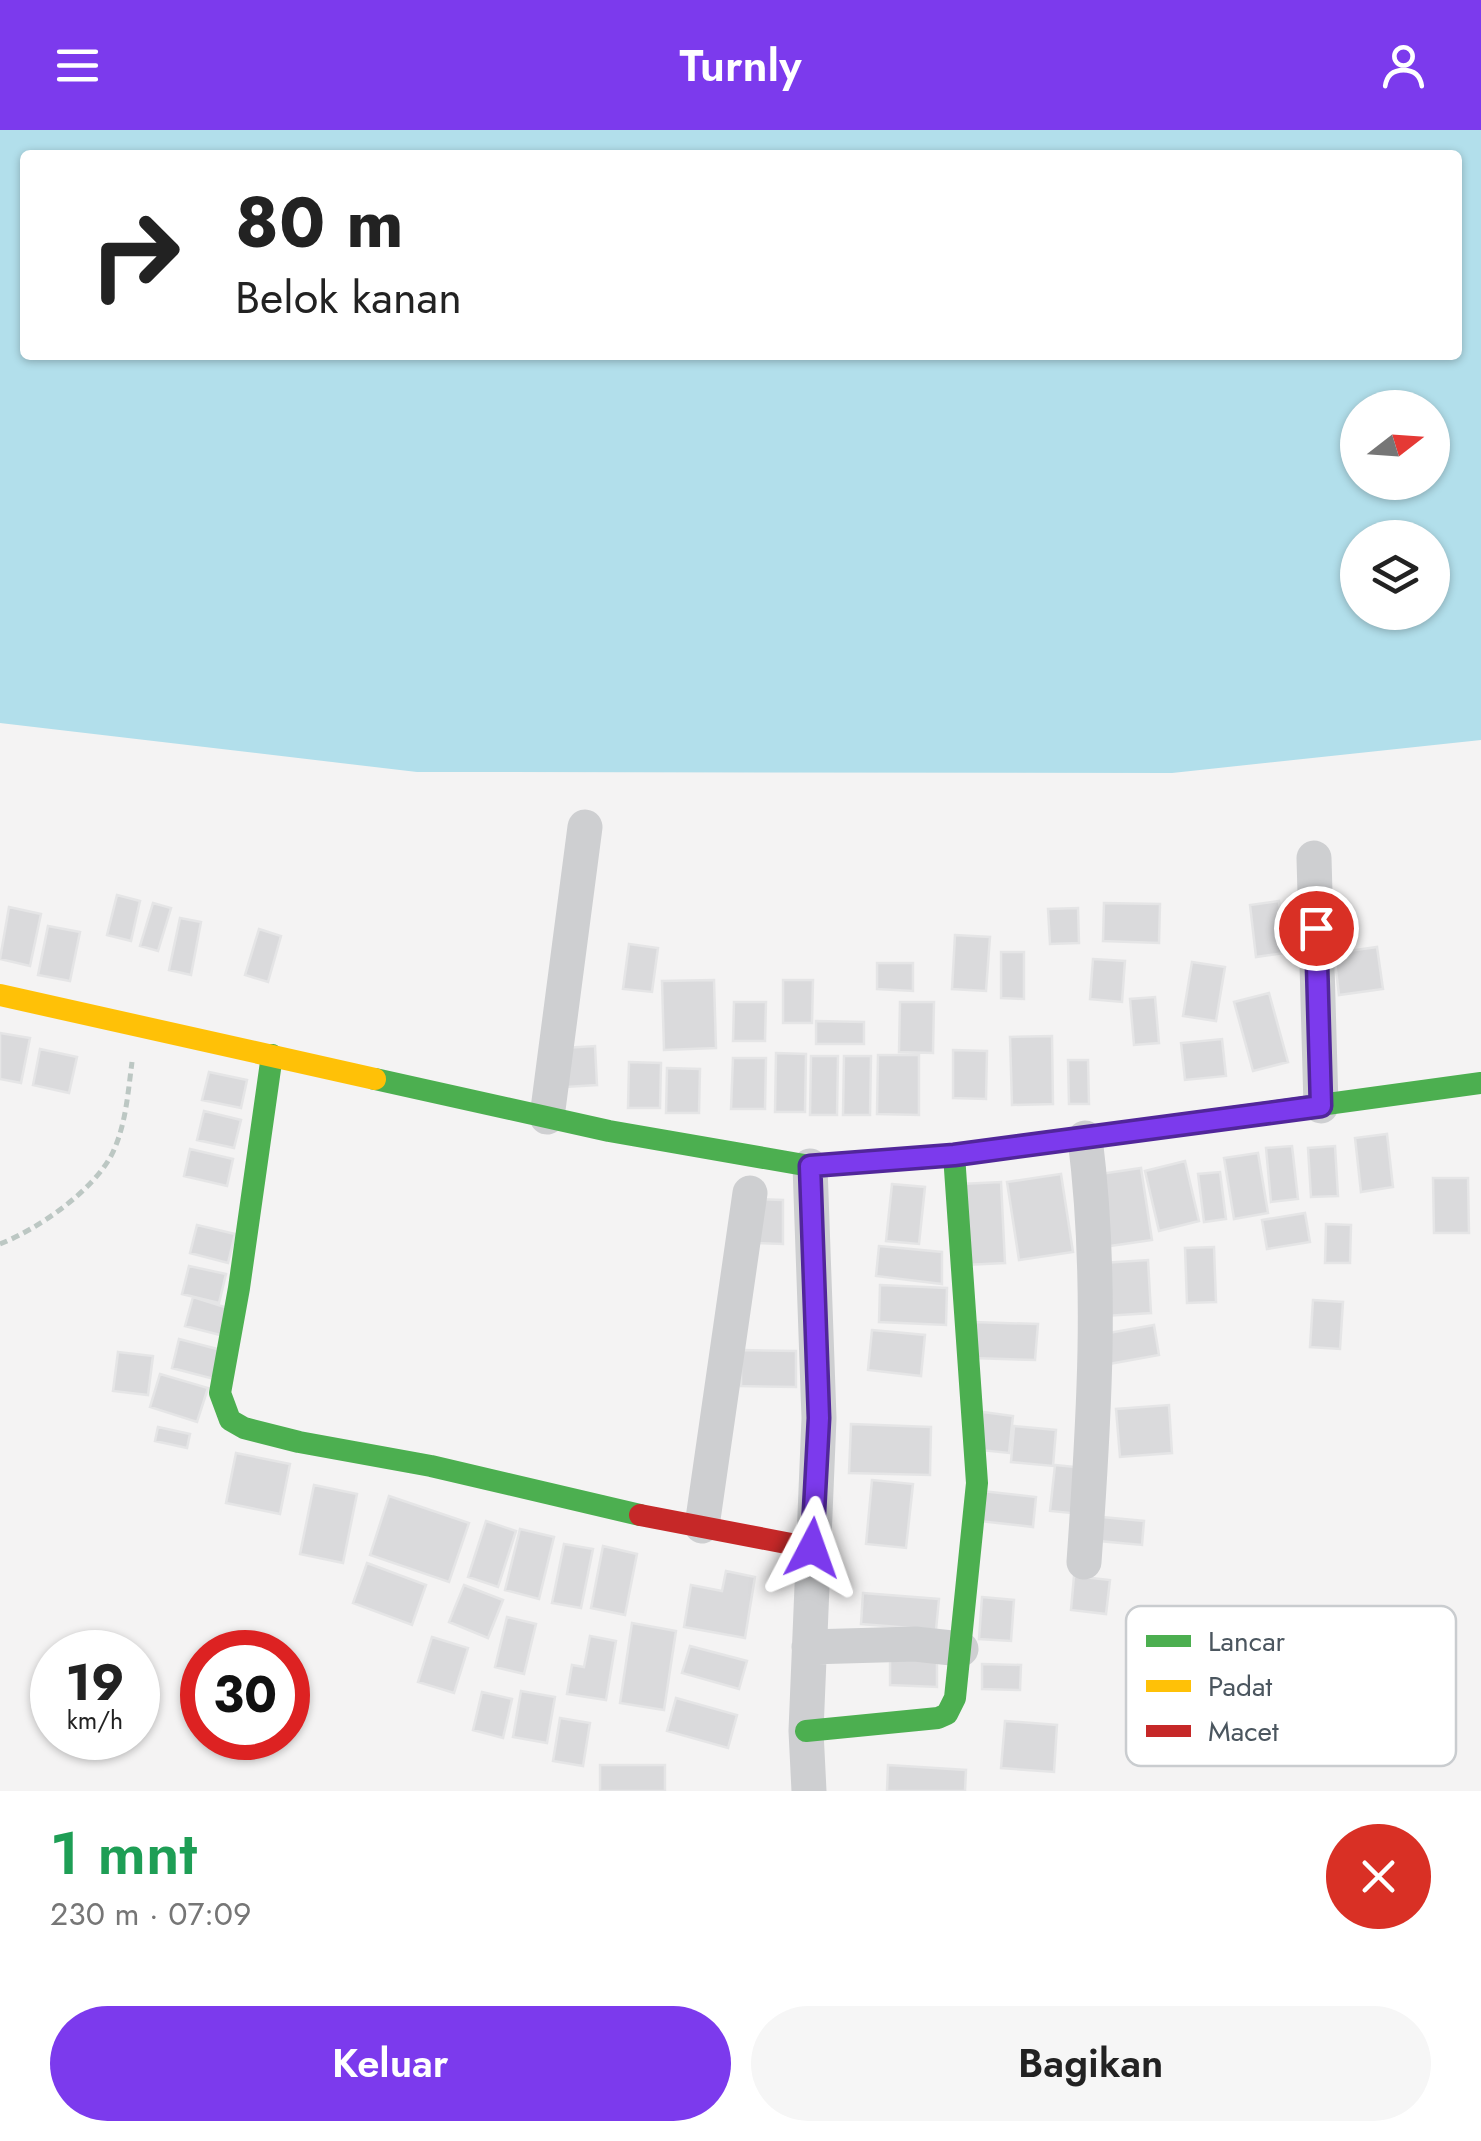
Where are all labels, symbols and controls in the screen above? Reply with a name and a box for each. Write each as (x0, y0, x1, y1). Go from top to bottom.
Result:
text: Turnly (679, 33, 802, 98)
icon: menu (50, 38, 105, 93)
icon: person (1376, 38, 1431, 93)
text: 80 m (235, 172, 404, 273)
icon: right (70, 190, 200, 320)
text: Belok kanan (235, 265, 462, 330)
north arrow (1340, 390, 1450, 500)
map controls (1340, 390, 1450, 630)
button: layers (1340, 520, 1450, 630)
pin (1274, 886, 1359, 971)
icon: arrive (1289, 901, 1344, 956)
position arrow (760, 1496, 864, 1600)
legend (1126, 1606, 1456, 1766)
text: Lancar (1208, 1621, 1286, 1662)
speed limit sign: 30 (180, 1630, 310, 1760)
text: 19 (66, 1646, 124, 1719)
text: Padat (1208, 1666, 1272, 1707)
text: km/h (67, 1702, 123, 1738)
text: Macet (1208, 1711, 1279, 1752)
text: 1 mnt (50, 1810, 197, 1897)
button: close (1326, 1824, 1431, 1929)
text: 230 m · 07:09 (50, 1891, 251, 1937)
button: Keluar (50, 2006, 731, 2121)
button: Bagikan (751, 2006, 1431, 2121)

